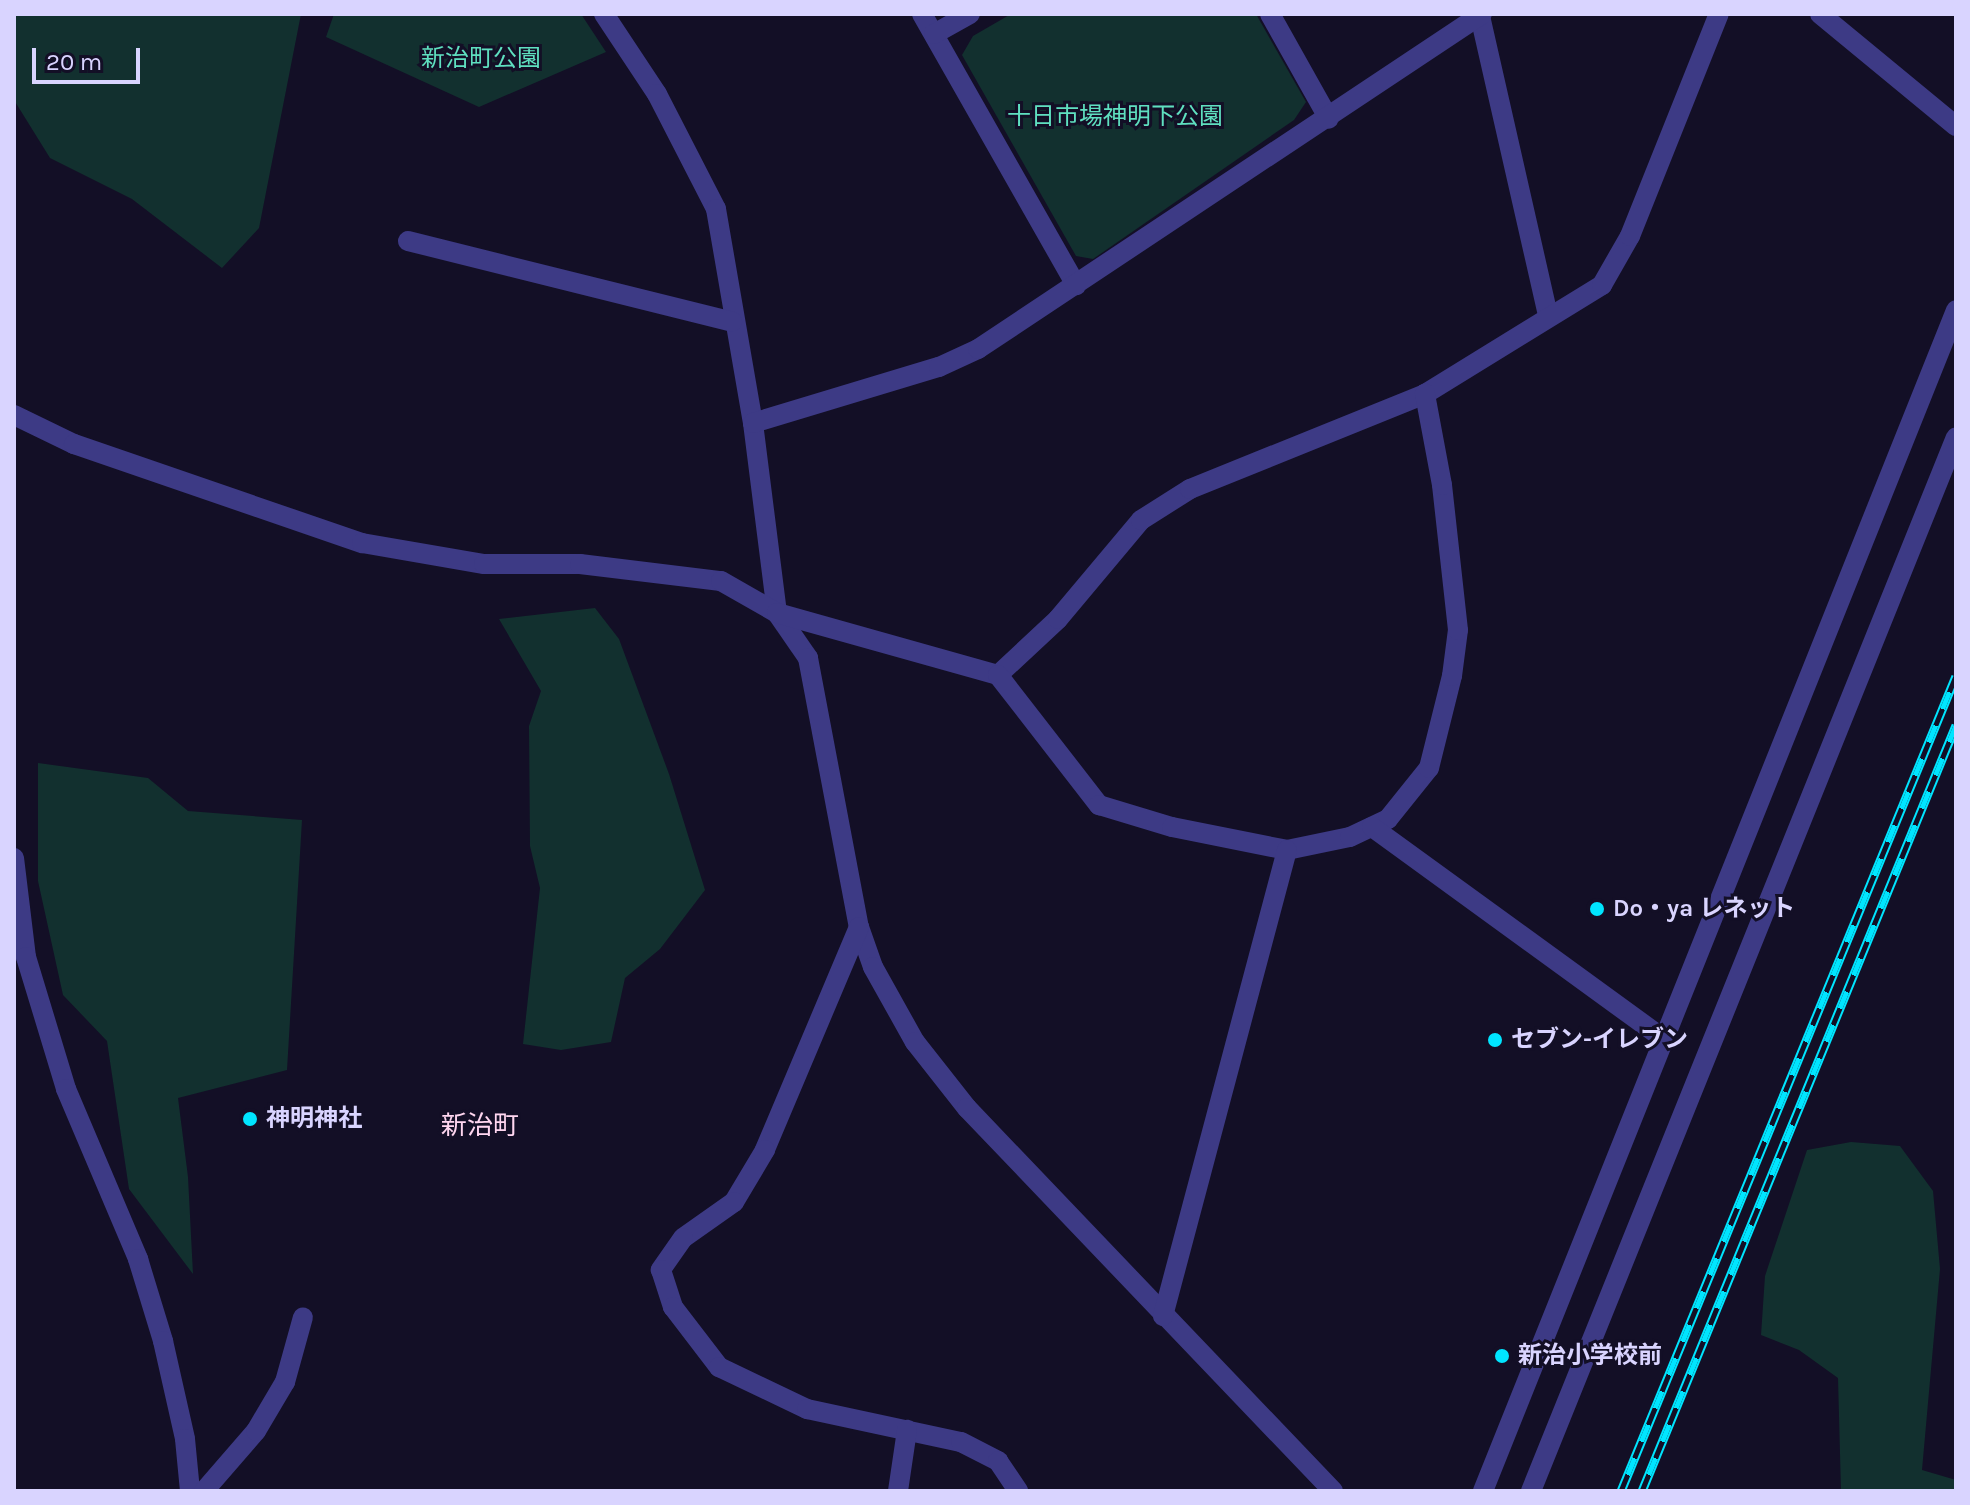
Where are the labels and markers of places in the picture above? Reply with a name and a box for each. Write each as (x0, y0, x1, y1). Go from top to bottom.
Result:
place label: Do・ya レネット (1613, 895, 1795, 923)
marker: Do・ya レネット (1588, 900, 1606, 918)
place label: セブン-イレブン (1511, 1026, 1688, 1054)
marker: セブン-イレブン (1486, 1031, 1504, 1049)
place label: 神明神社 (266, 1105, 362, 1133)
marker: 神明神社 (241, 1110, 259, 1128)
place label: 新治小学校前 (1518, 1342, 1662, 1370)
marker: 新治小学校前 (1493, 1347, 1511, 1365)

